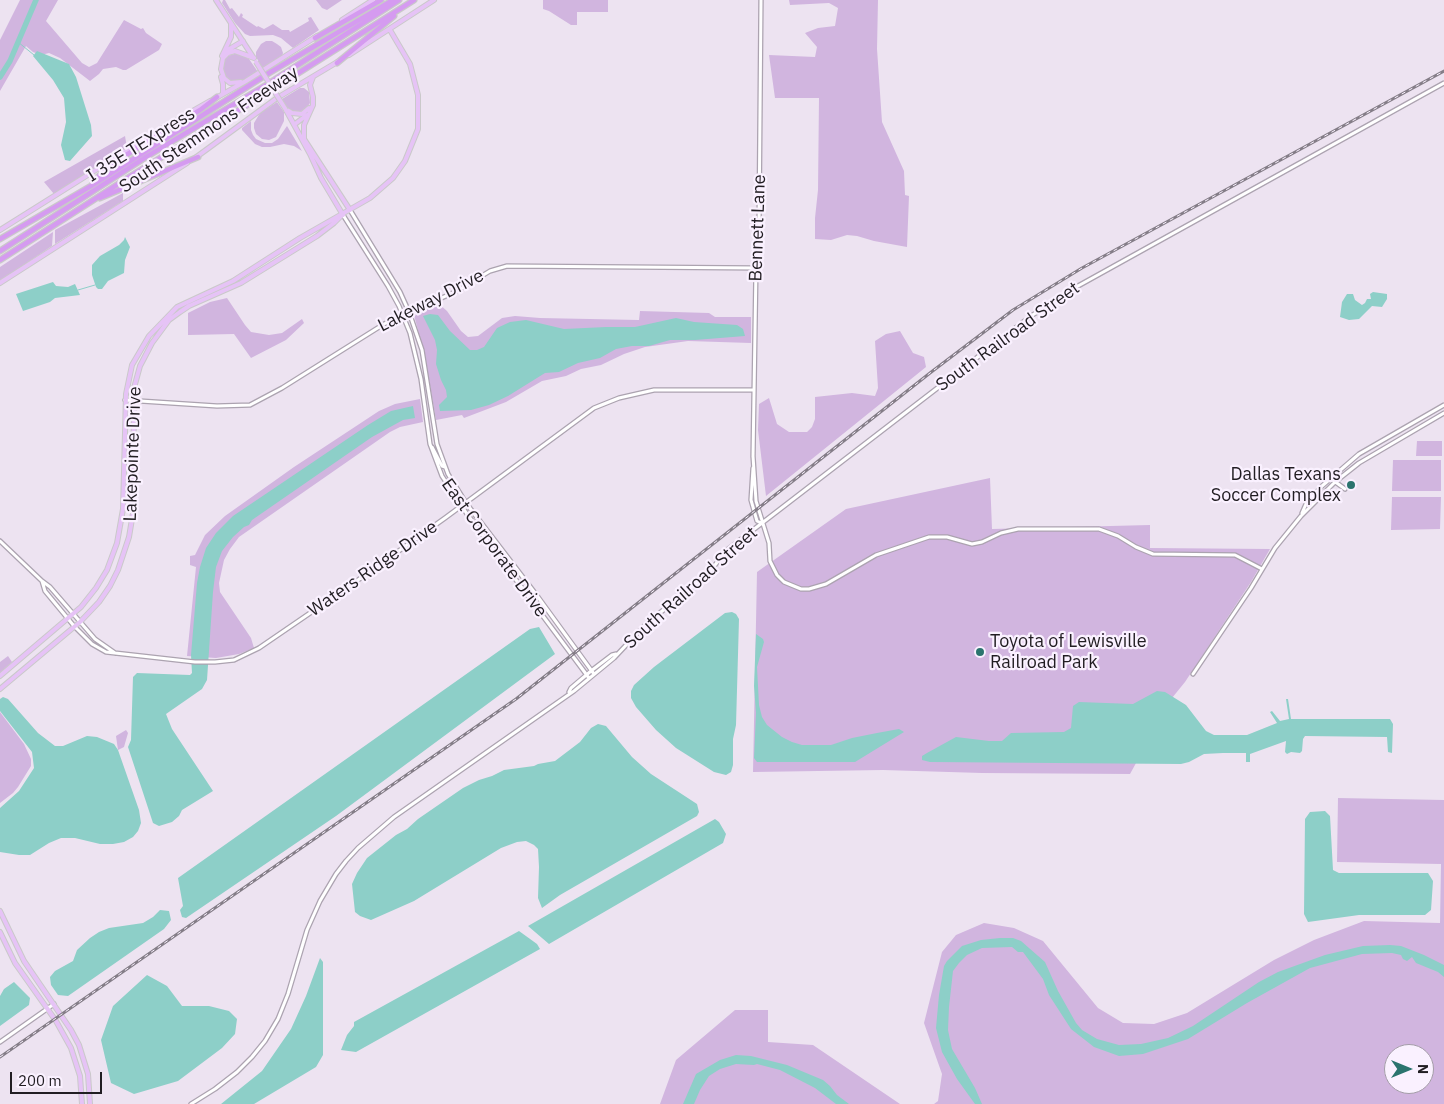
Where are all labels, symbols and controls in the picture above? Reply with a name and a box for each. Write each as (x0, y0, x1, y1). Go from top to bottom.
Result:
street label: South Stemmons Freeway (116, 62, 302, 198)
street label: I 35E TEXpress (83, 103, 199, 187)
street label: Bennett Lane (745, 174, 771, 282)
street label: Lakeway Drive (375, 265, 487, 337)
street label: South Railroad Street (932, 278, 1084, 396)
street label: Lakepointe Drive (120, 386, 146, 522)
place label: Dallas Texans Soccer Complex (1211, 464, 1341, 506)
street label: East Corporate Drive (436, 475, 552, 621)
marker: Dallas Texans Soccer Complex (1345, 479, 1357, 491)
street label: Waters Ridge Drive (304, 516, 442, 622)
street label: South Railroad Street (620, 522, 762, 654)
place label: Toyota of Lewisville Railroad Park (990, 631, 1147, 674)
marker: Toyota of Lewisville Railroad Park (974, 646, 986, 658)
north arrow (1384, 1044, 1434, 1094)
scale bar (12, 1062, 105, 1094)
text: N (1414, 1064, 1432, 1074)
text: 200 m (18, 1071, 62, 1090)

